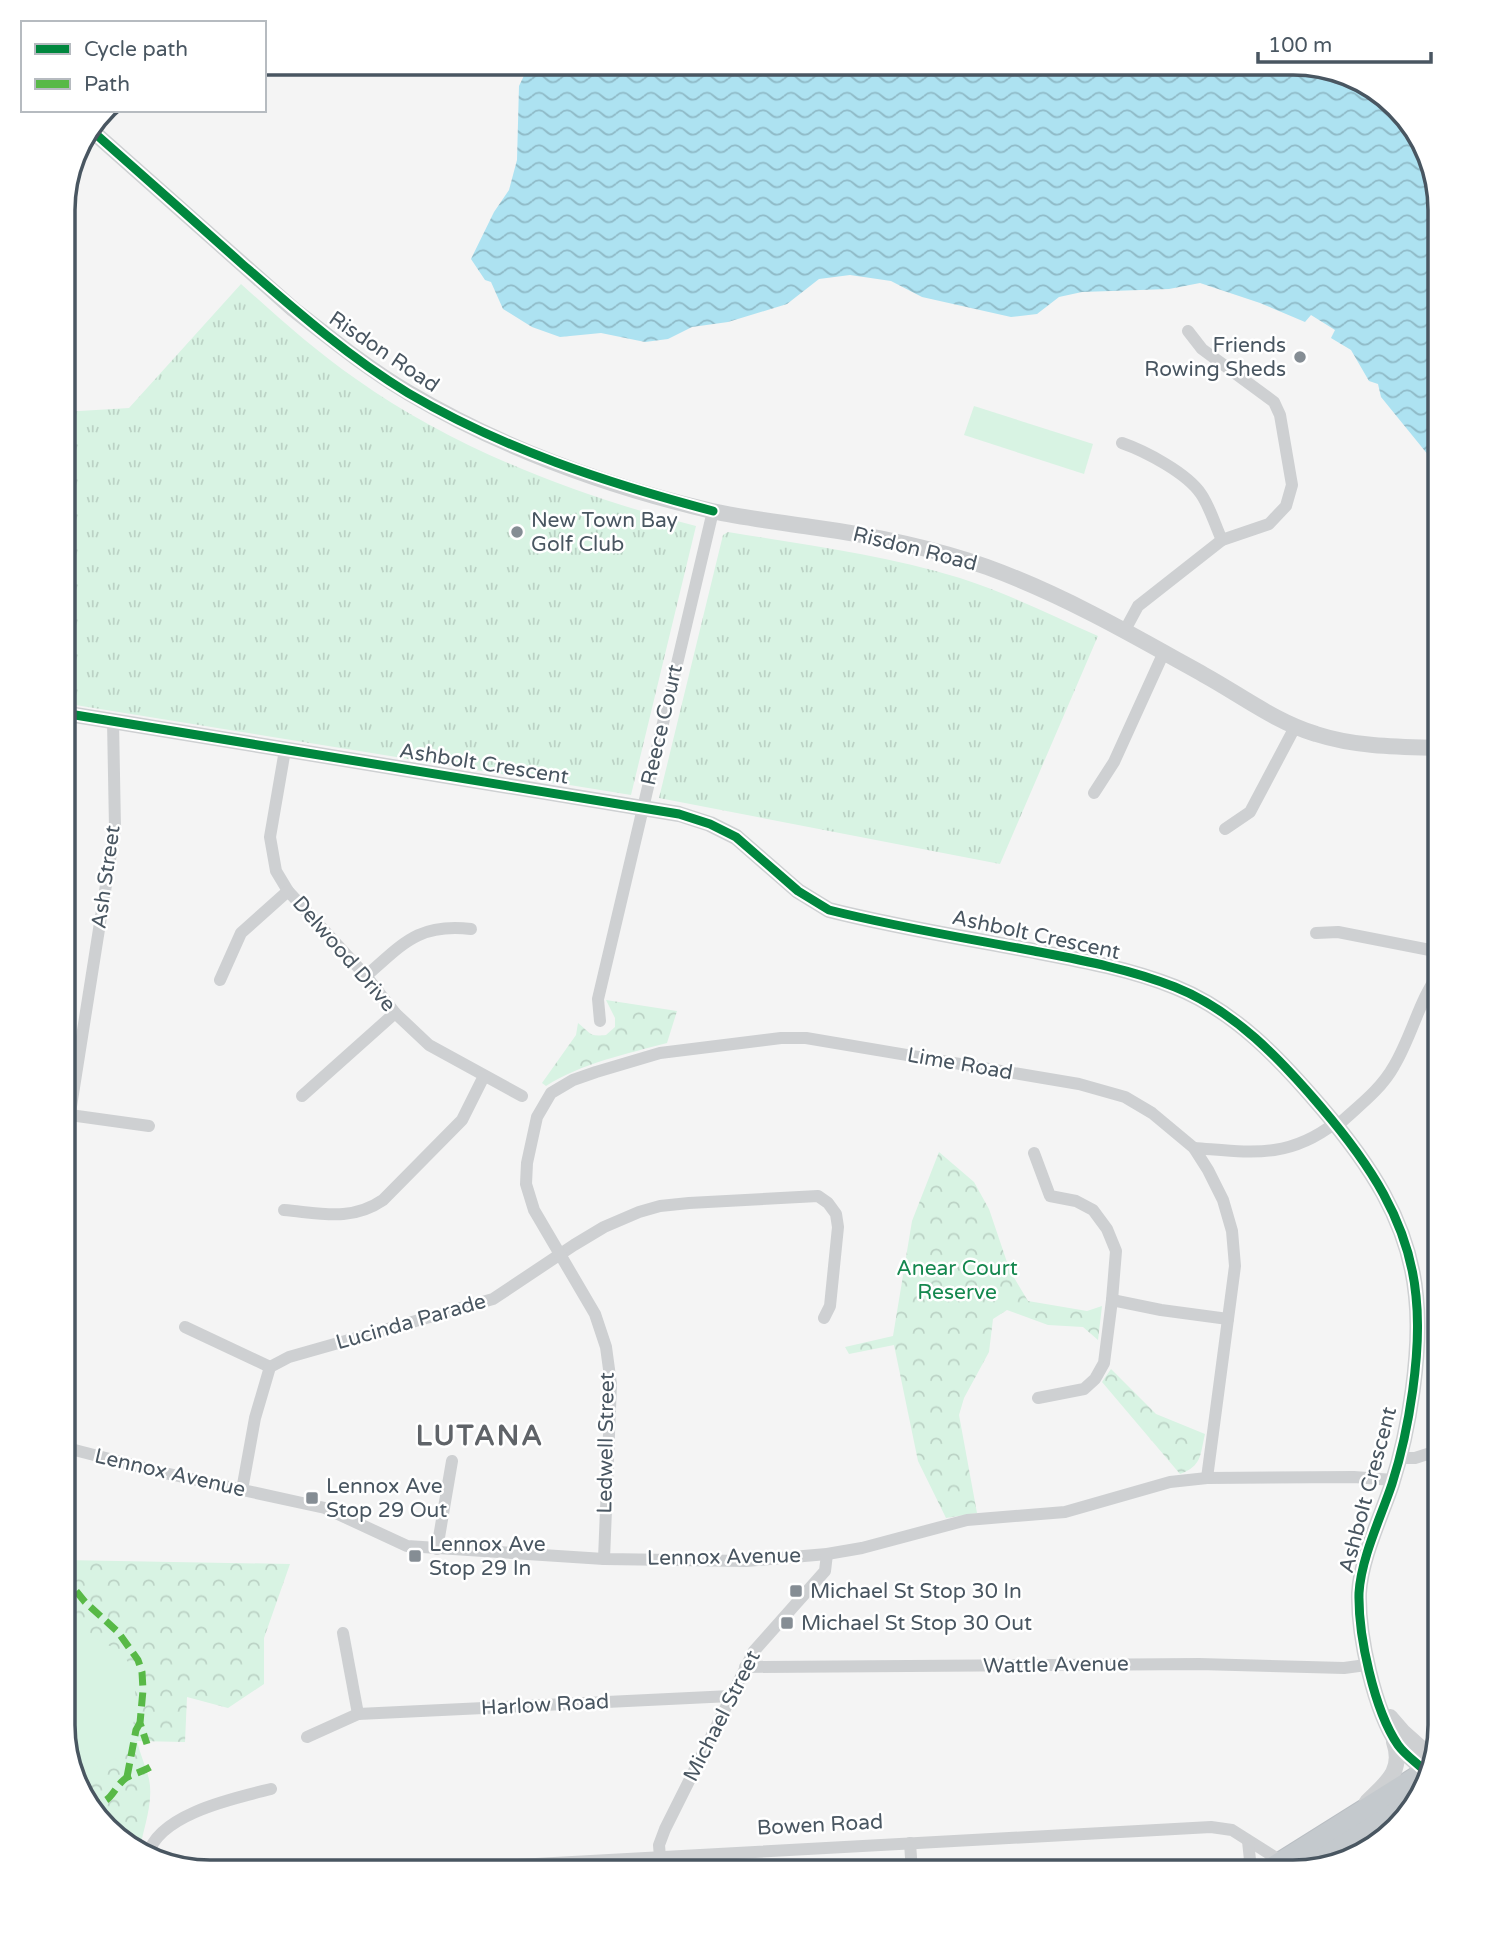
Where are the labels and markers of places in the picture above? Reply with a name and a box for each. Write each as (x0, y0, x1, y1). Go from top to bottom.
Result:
place label: Friends Rowing Sheds (1144, 333, 1286, 382)
marker: Friends Rowing Sheds (1292, 349, 1308, 365)
place label: New Town Bay Golf Club (531, 508, 678, 557)
marker: New Town Bay Golf Club (509, 524, 525, 540)
place label: Lennox Ave Stop 29 Out (326, 1474, 447, 1523)
marker: Lennox Ave Stop 29 Out (304, 1490, 320, 1506)
place label: Lennox Ave Stop 29 In (429, 1532, 546, 1581)
marker: Lennox Ave Stop 29 In (407, 1548, 423, 1564)
place label: Michael St Stop 30 In (810, 1579, 1022, 1604)
marker: Michael St Stop 30 In (788, 1583, 804, 1599)
place label: Michael St Stop 30 Out (801, 1611, 1032, 1636)
marker: Michael St Stop 30 Out (779, 1615, 795, 1631)

